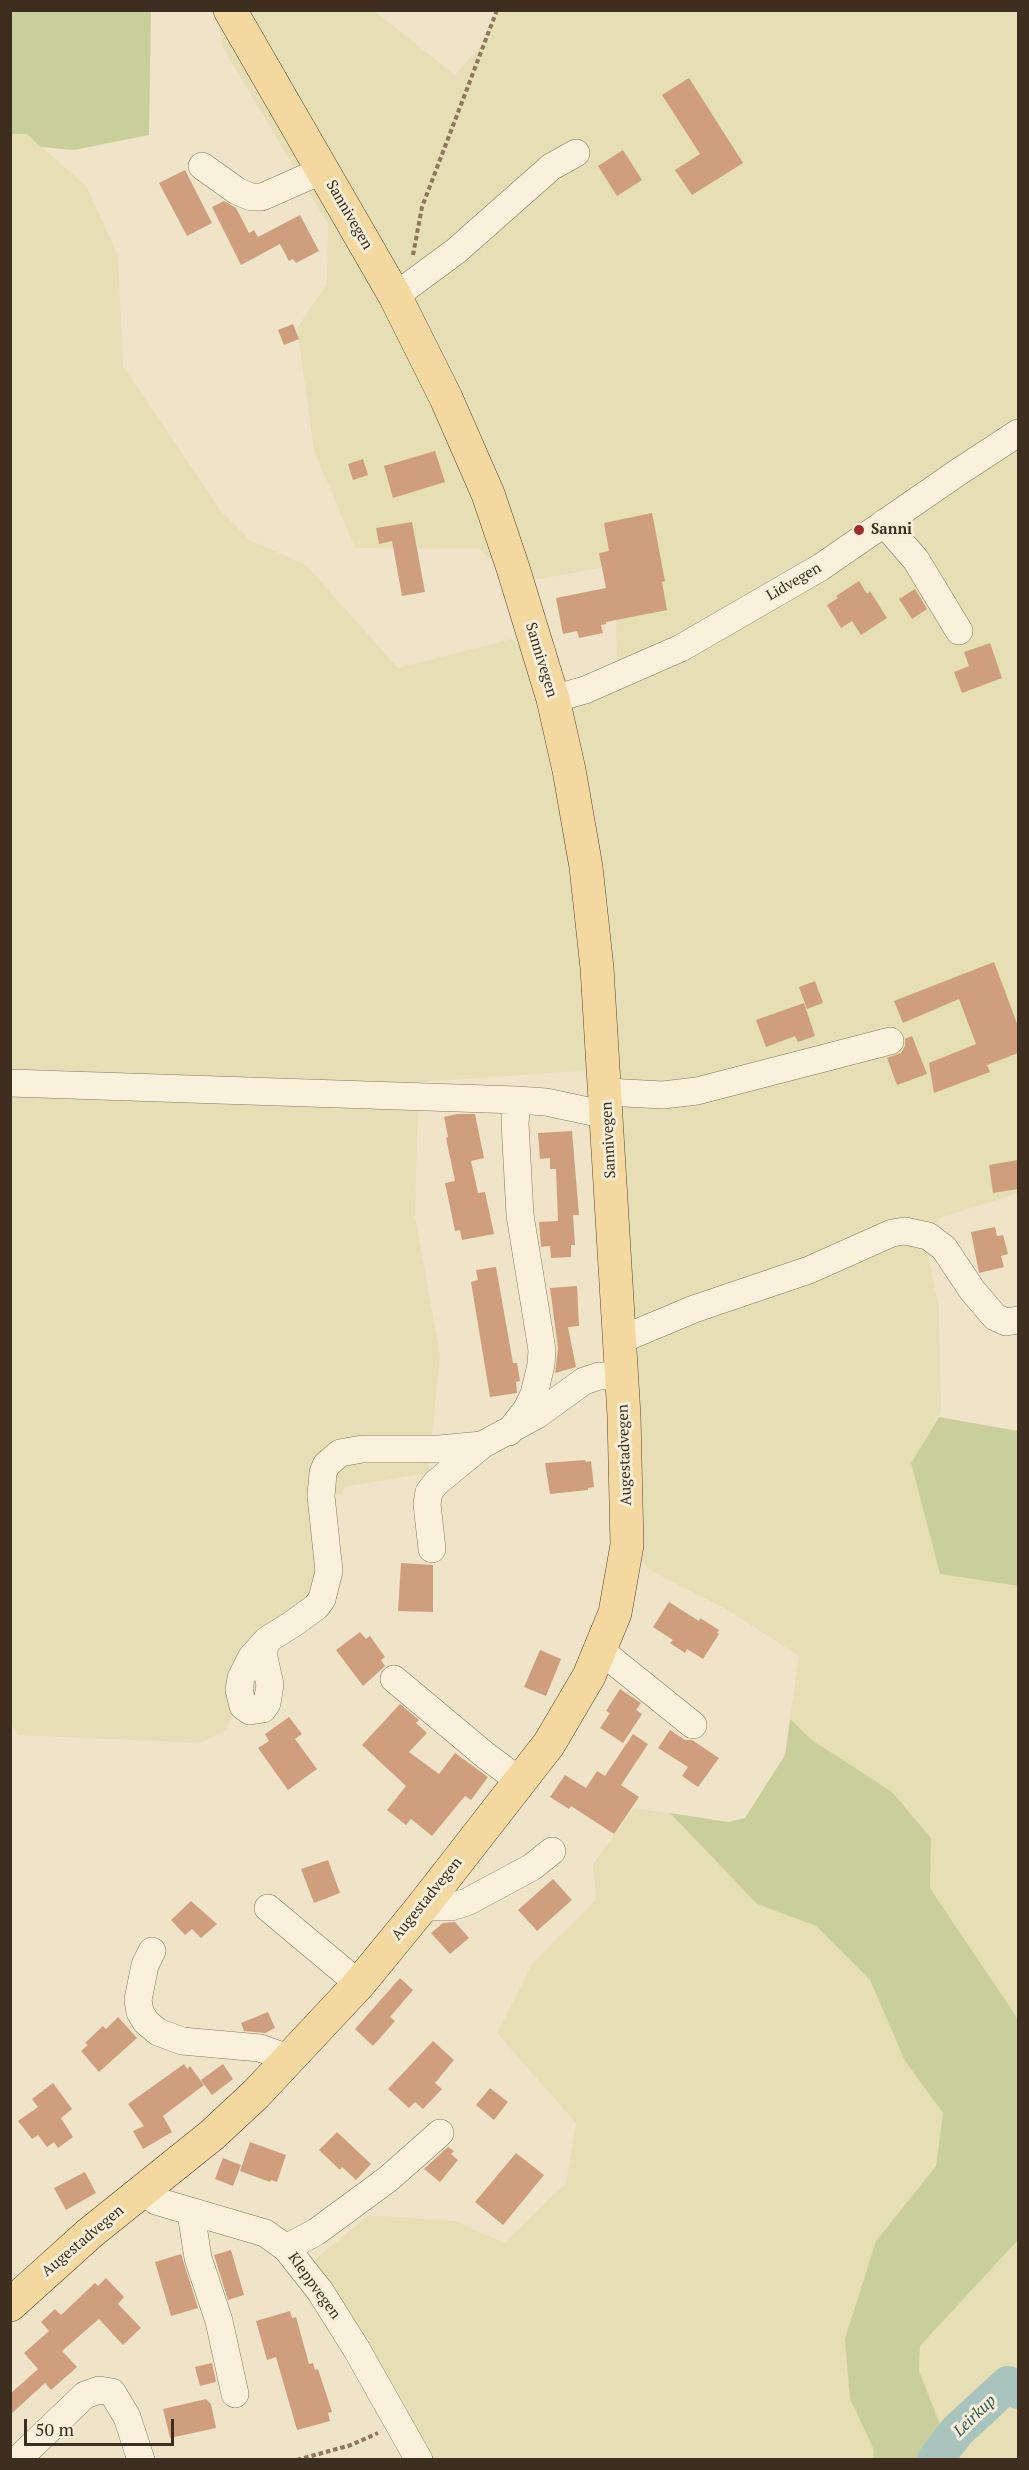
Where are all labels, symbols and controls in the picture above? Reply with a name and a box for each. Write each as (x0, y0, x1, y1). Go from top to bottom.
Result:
street label: Sannivegen (322, 177, 376, 253)
place label: Sanni (871, 521, 912, 539)
marker: Sanni (852, 523, 866, 537)
street label: Lidvegen (763, 559, 825, 605)
street label: Sannivegen (521, 620, 561, 700)
street label: Sannivegen (598, 1101, 620, 1179)
street label: Augestadvegen (614, 1404, 636, 1506)
street label: Augestadvegen (388, 1854, 466, 1944)
street label: Augestadvegen (38, 2201, 128, 2281)
street label: Kleppvegen (284, 2249, 344, 2323)
water label: Leirkup (950, 2391, 1000, 2441)
scale bar (27, 2407, 177, 2445)
text: 50 m (35, 2417, 74, 2441)

